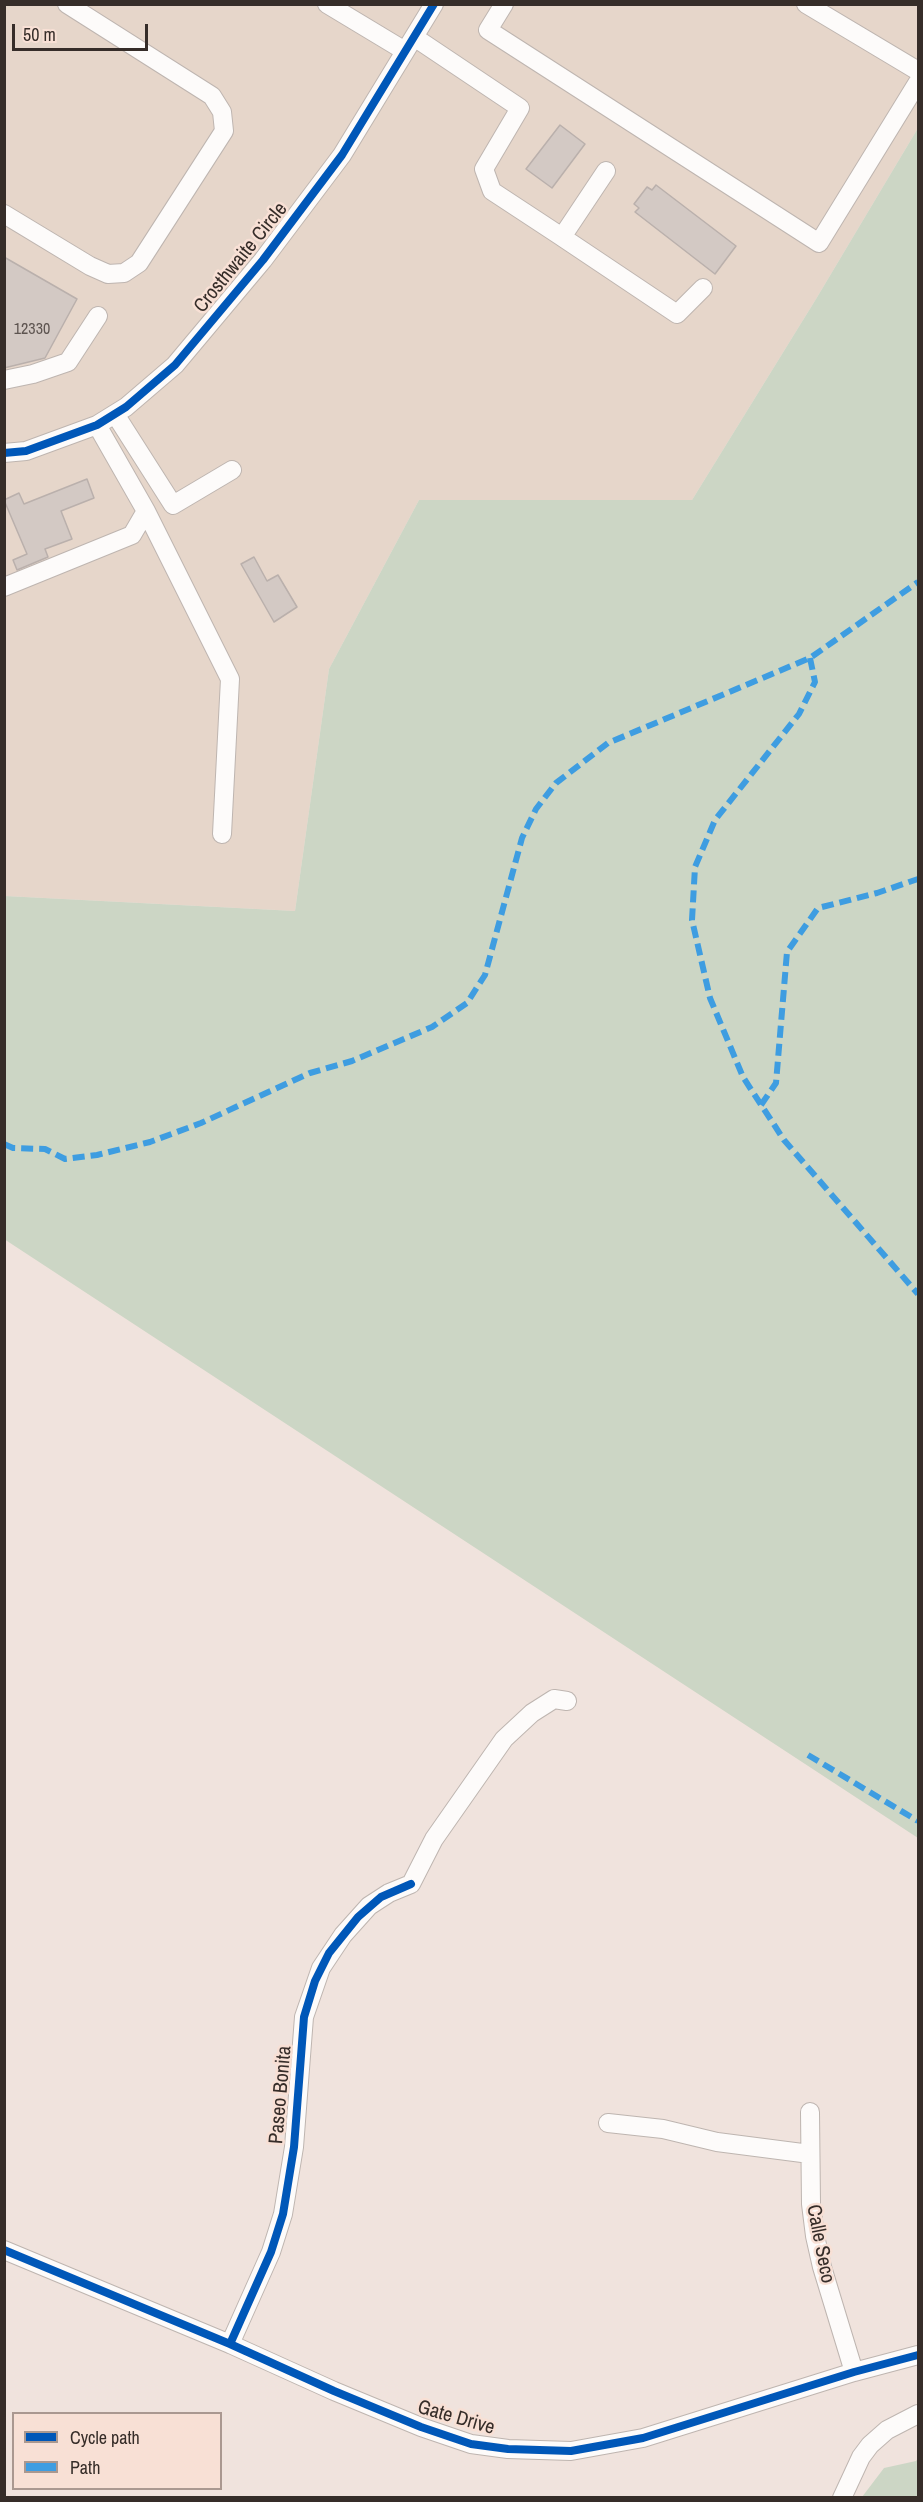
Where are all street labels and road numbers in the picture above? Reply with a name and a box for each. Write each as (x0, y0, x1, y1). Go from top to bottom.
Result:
street label: Crosthwaite Circle (189, 198, 293, 318)
street label: Paseo Bonita (265, 2045, 297, 2145)
street label: Calle Seco (801, 2203, 839, 2285)
street label: Gate Drive (415, 2396, 497, 2440)

